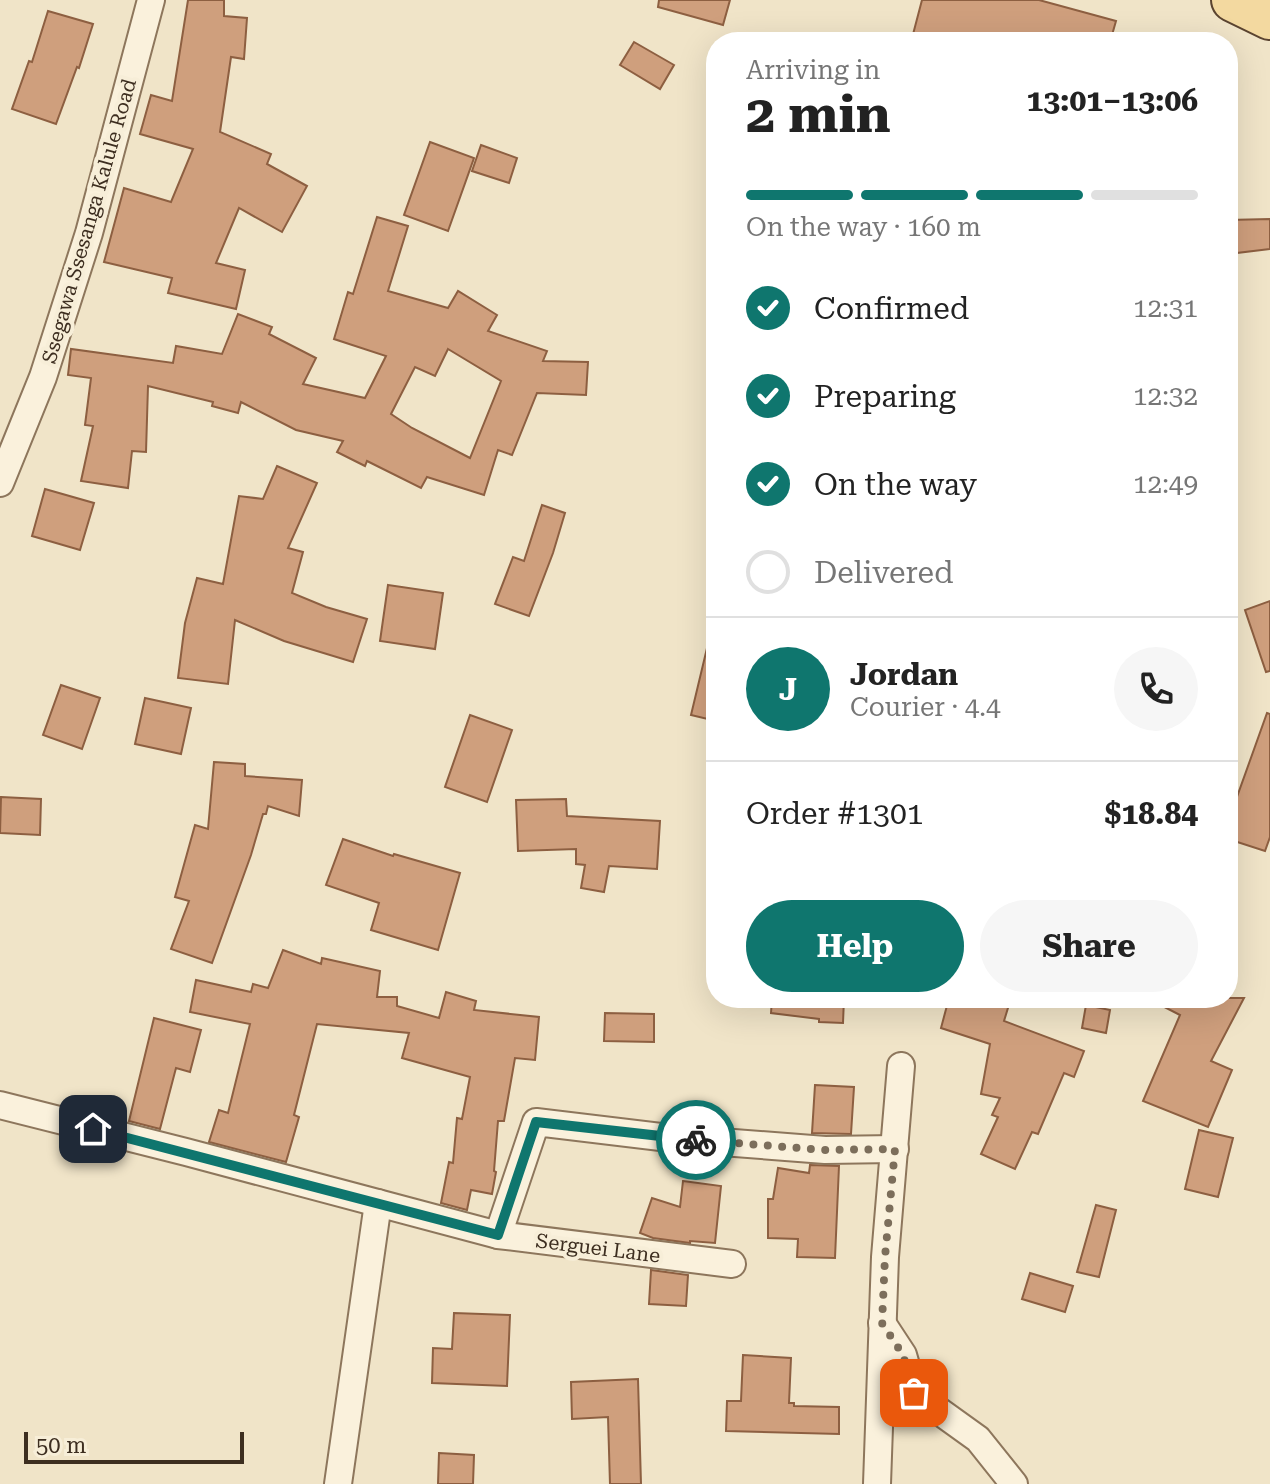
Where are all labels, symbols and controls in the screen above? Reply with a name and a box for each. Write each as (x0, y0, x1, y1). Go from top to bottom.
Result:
text: Arriving in (746, 55, 880, 85)
street label: Ssegawa Ssesanga Kalule Road (37, 76, 141, 366)
text: 13:01–13:06 (1026, 83, 1198, 118)
text: 2 min (746, 84, 891, 145)
text: On the way · 160 m (746, 212, 981, 242)
icon: check (746, 286, 790, 330)
text: Confirmed (814, 291, 969, 326)
text: 12:31 (1133, 293, 1198, 323)
icon: check (746, 374, 790, 418)
text: Preparing (814, 379, 956, 414)
text: 12:32 (1133, 381, 1198, 411)
icon: check (746, 462, 790, 506)
text: On the way (814, 467, 977, 502)
text: 12:49 (1133, 469, 1198, 499)
text: Delivered (814, 555, 953, 590)
button: phone (1114, 647, 1198, 731)
text: Jordan (850, 657, 958, 692)
text: J (779, 672, 797, 707)
text: Courier · 4.4 (850, 692, 1000, 722)
text: Order #1301 (746, 796, 924, 831)
text: $18.84 (1105, 796, 1198, 831)
button: Help (746, 900, 964, 992)
button: Share (980, 900, 1198, 992)
pin (59, 1095, 127, 1163)
courier (656, 1100, 736, 1180)
icon: home (71, 1107, 115, 1151)
icon: bike (674, 1118, 718, 1162)
street label: Serguei Lane (534, 1228, 662, 1268)
pin (880, 1359, 948, 1427)
icon: bag (892, 1371, 936, 1415)
scale bar (24, 1428, 244, 1464)
text: 50 m (36, 1433, 86, 1458)

